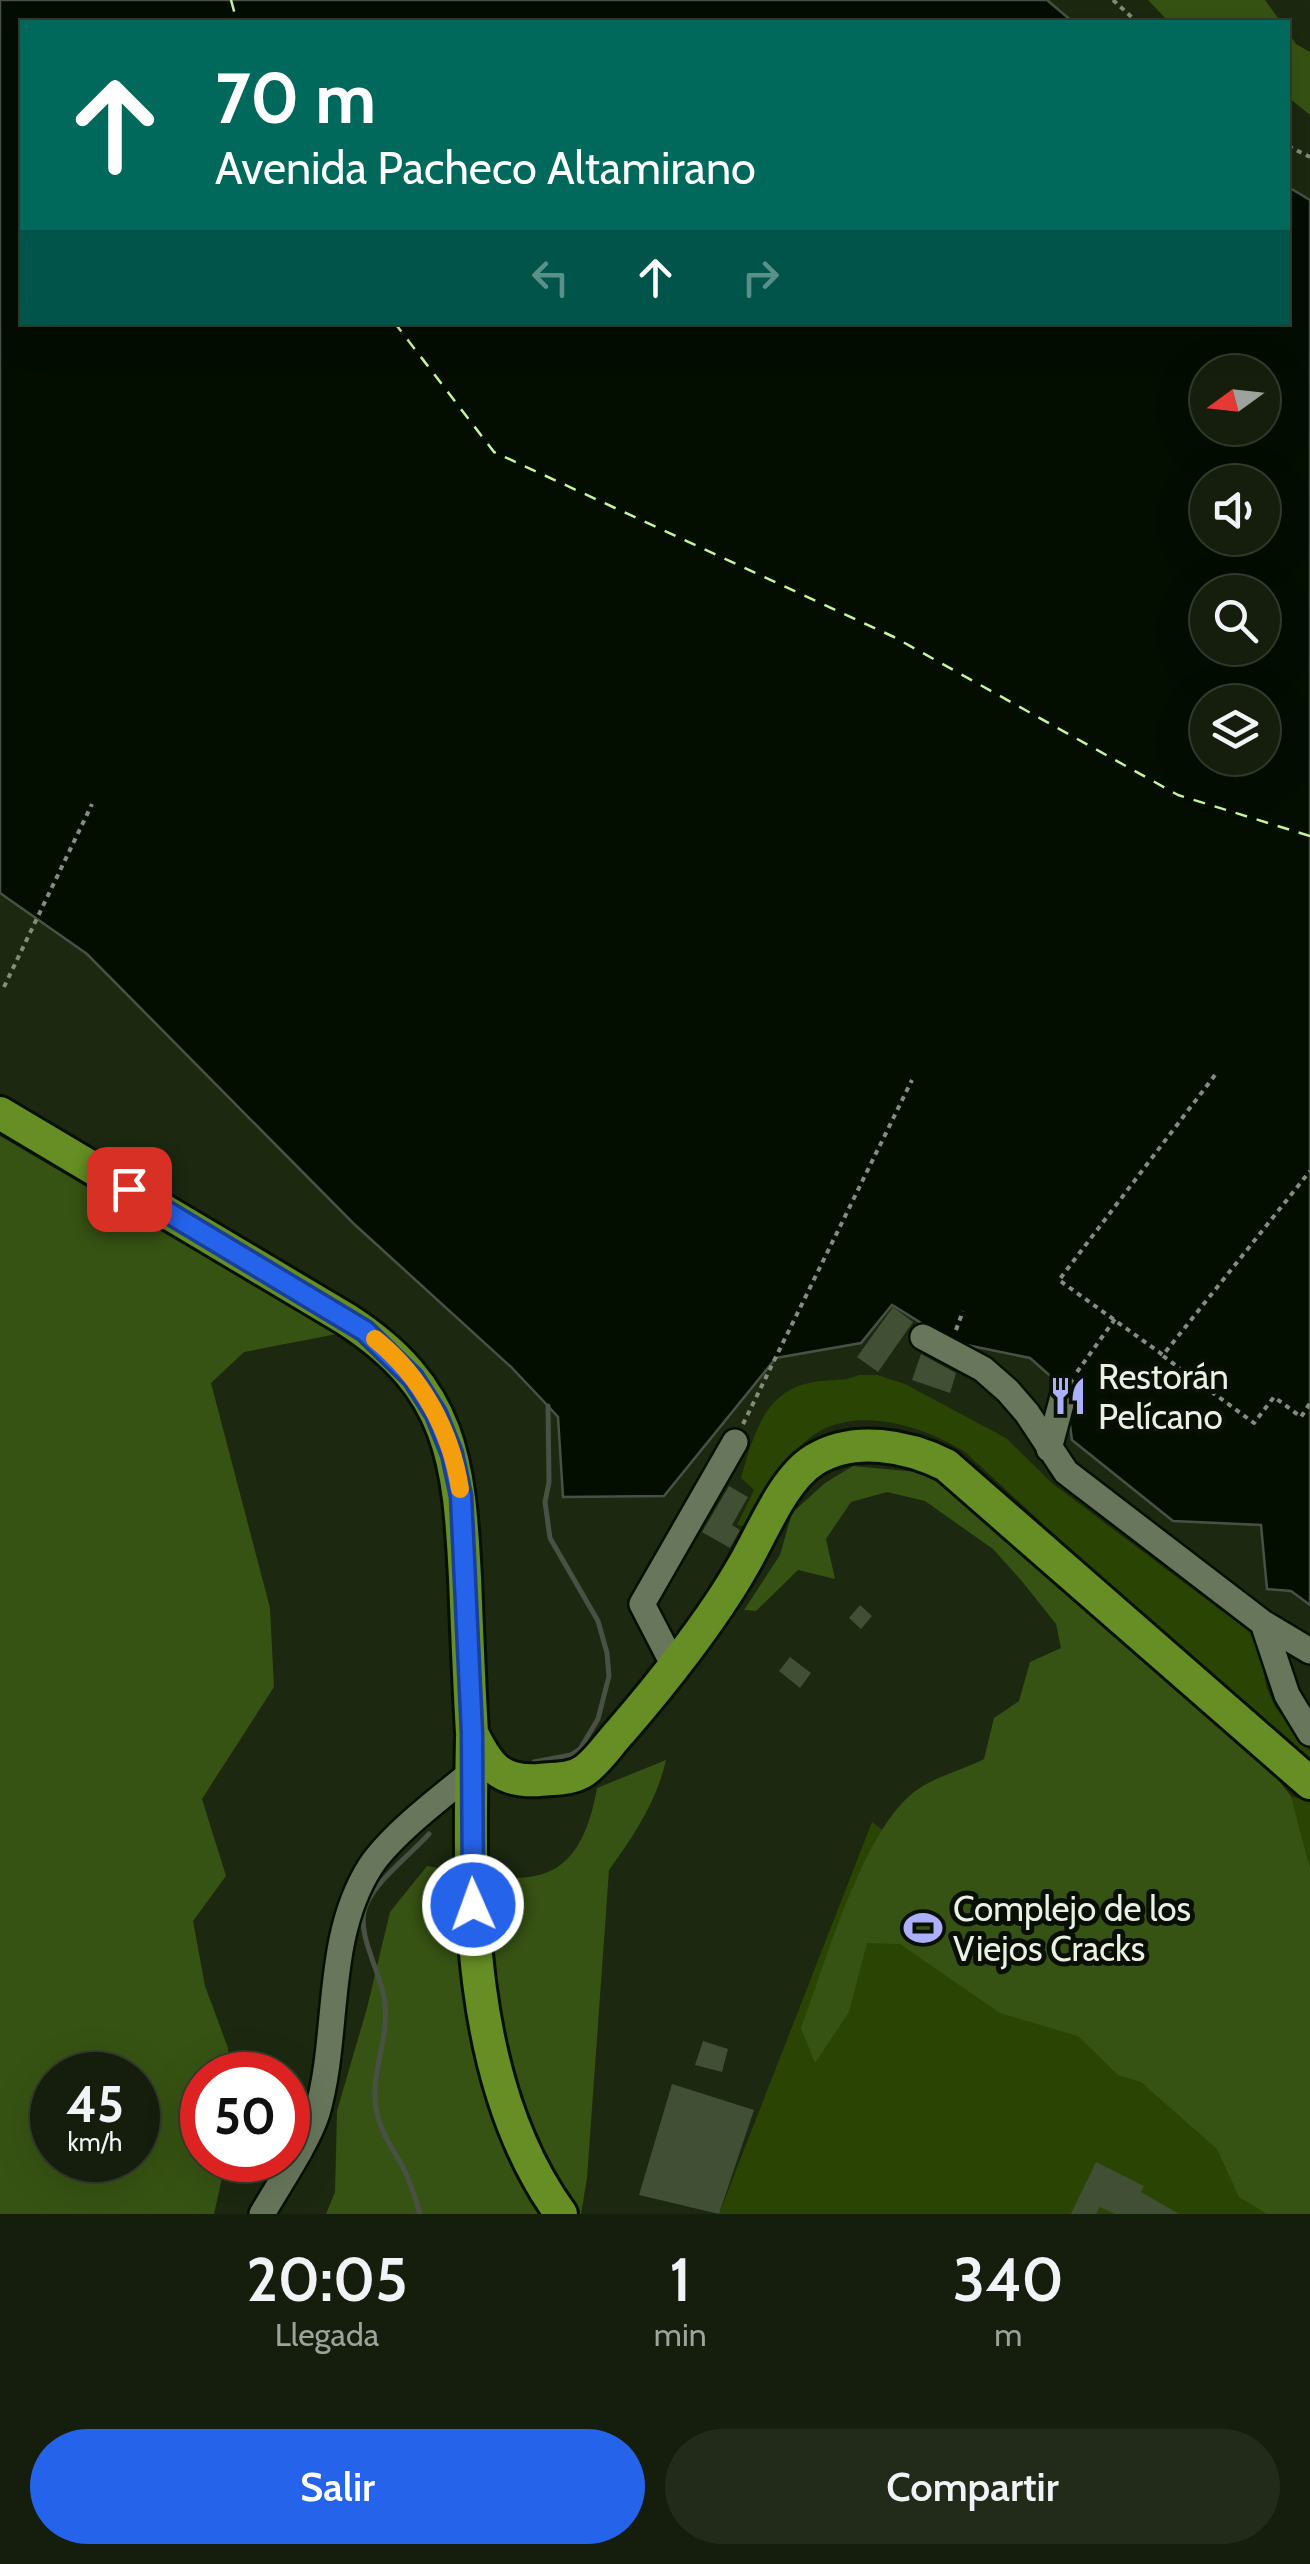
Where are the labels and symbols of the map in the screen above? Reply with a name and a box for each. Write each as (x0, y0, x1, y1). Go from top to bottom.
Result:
north arrow (1190, 355, 1280, 445)
pin (87, 1147, 172, 1232)
place label: Restorán Pelícano (1098, 1355, 1229, 1438)
restaurant icon: Restorán Pelícano (1047, 1375, 1089, 1417)
position arrow (421, 1853, 525, 1957)
place label: Complejo de los Viejos Cracks (953, 1887, 1191, 1970)
sports icon: Complejo de los Viejos Cracks (902, 1907, 944, 1949)
speed limit sign: 50 (180, 2052, 310, 2182)

